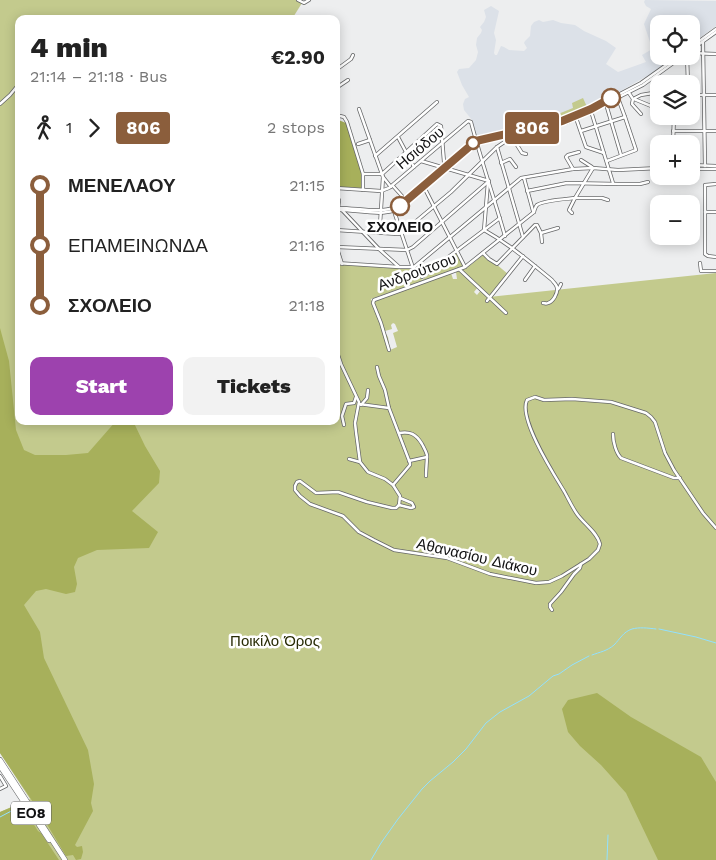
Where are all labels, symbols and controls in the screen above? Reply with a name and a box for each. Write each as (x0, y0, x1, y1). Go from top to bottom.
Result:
map controls (650, 15, 700, 245)
button: locate (650, 15, 700, 65)
text: 4 min (30, 31, 108, 64)
text: €2.90 (271, 46, 325, 69)
text: 21:14 – 21:18 · Bus (30, 67, 168, 86)
button: layers (650, 75, 700, 125)
unlabelled marker (601, 88, 621, 108)
line badge: 806 (503, 112, 561, 144)
icon: walk (30, 114, 58, 142)
icon: forward (80, 114, 108, 142)
text: 806 (126, 117, 160, 138)
text: 806 (515, 117, 549, 138)
text: 1 (66, 118, 72, 137)
text: 2 stops (267, 118, 325, 137)
street label: Ησιόδου (393, 123, 447, 173)
button: + (650, 135, 700, 185)
unlabelled marker (466, 136, 480, 150)
text: ΜΕΝΕΛΑΟΥ (68, 174, 176, 197)
text: 21:15 (289, 176, 325, 195)
button: − (650, 195, 700, 245)
marker: ΣΧΟΛΕΙΟ (390, 196, 410, 216)
place label: ΣΧΟΛΕΙΟ (367, 218, 433, 236)
text: ΕΠΑΜΕΙΝΩΝΔΑ (68, 234, 208, 257)
text: 21:16 (289, 236, 325, 255)
street label: Ανδρούτσου (375, 249, 459, 295)
text: ΣΧΟΛΕΙΟ (68, 294, 152, 317)
text: 21:18 (289, 296, 325, 315)
button: Start (30, 357, 173, 415)
button: Tickets (183, 357, 325, 415)
street label: Αθανασίου Διάκου (415, 534, 539, 580)
park label: Ποικίλο Όρος (230, 632, 320, 650)
road number: ΕΟ8 (11, 801, 51, 824)

